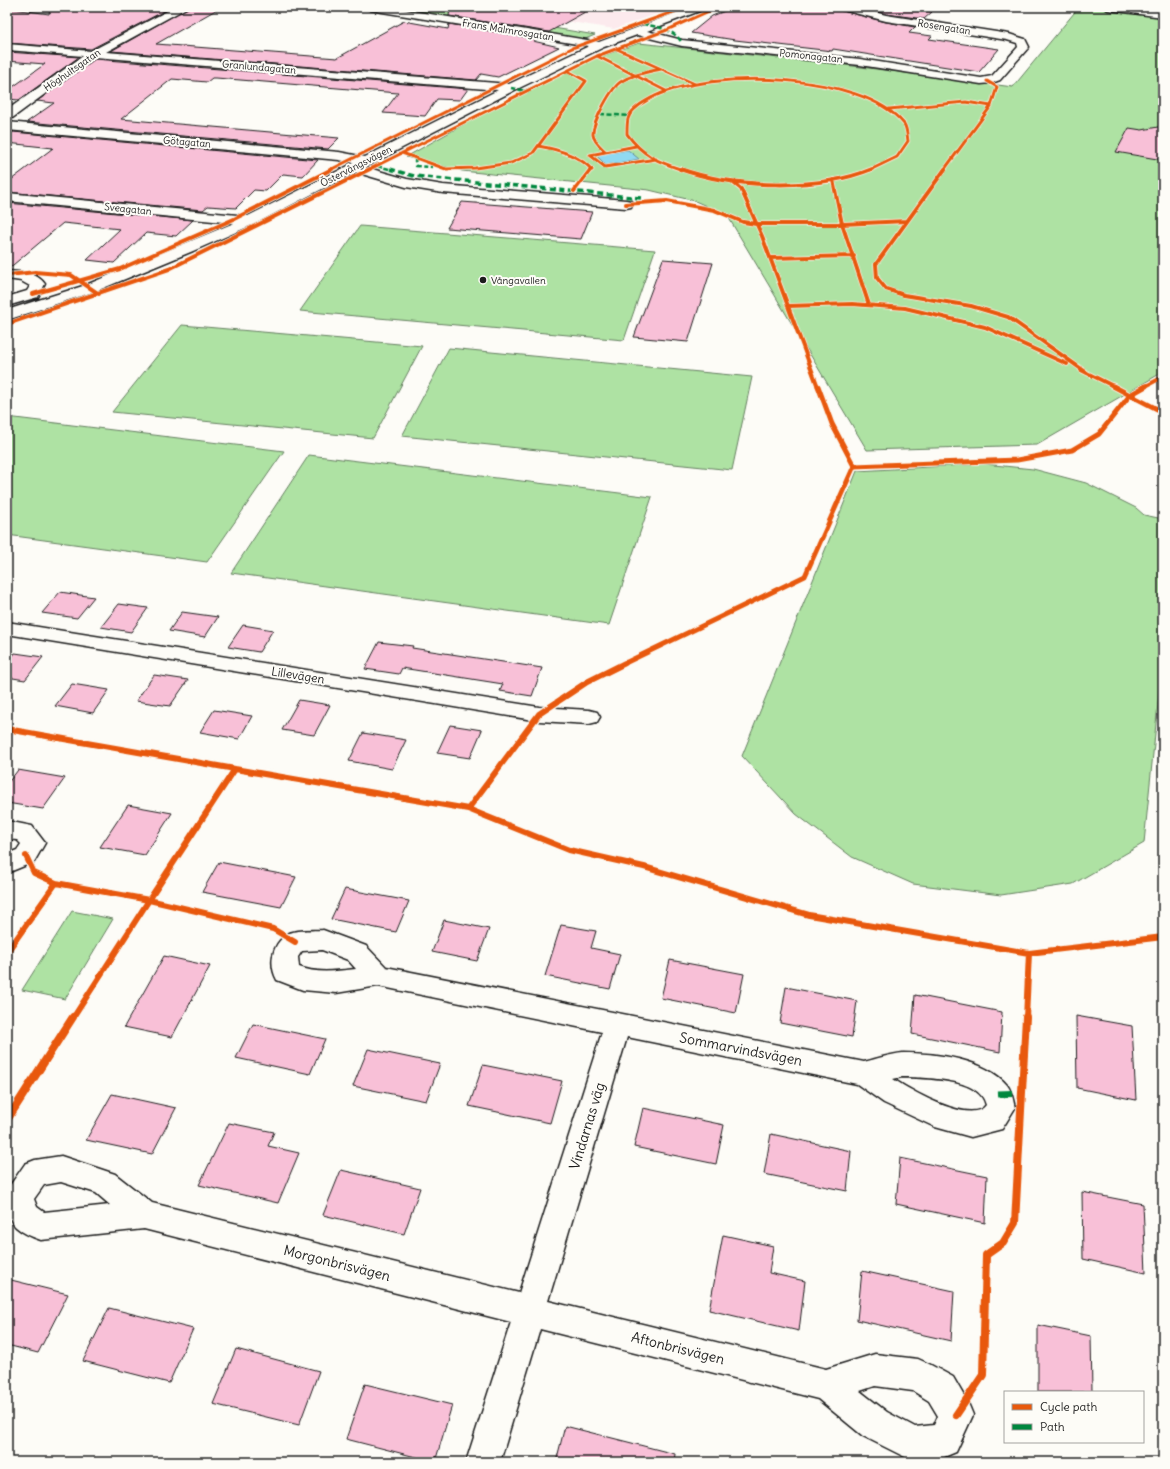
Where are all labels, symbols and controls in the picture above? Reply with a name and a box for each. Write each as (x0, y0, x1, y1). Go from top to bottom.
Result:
street label: Frans Malmrosgatan (461, 16, 555, 44)
street label: Rosengatan (916, 16, 972, 38)
street label: Höghultsgatan (41, 46, 103, 94)
street label: Pomonagatan (779, 46, 843, 66)
street label: Granlundagatan (221, 57, 297, 77)
street label: Götagatan (163, 133, 212, 151)
street label: Östervångsvägen (318, 142, 394, 190)
street label: Sveagatan (104, 200, 153, 218)
place label: Vångavallen (491, 274, 546, 287)
marker: Vångavallen (478, 275, 488, 285)
street label: Lillevägen (270, 663, 326, 687)
street label: Sommarvindsvägen (678, 1028, 804, 1070)
street label: Vindarnas väg (565, 1080, 609, 1172)
street label: Morgonbrisvägen (282, 1241, 392, 1285)
street label: Aftonbrisvägen (630, 1328, 726, 1368)
legend (1004, 1391, 1144, 1443)
text: Cycle path (1040, 1399, 1097, 1414)
text: Path (1040, 1419, 1065, 1434)

